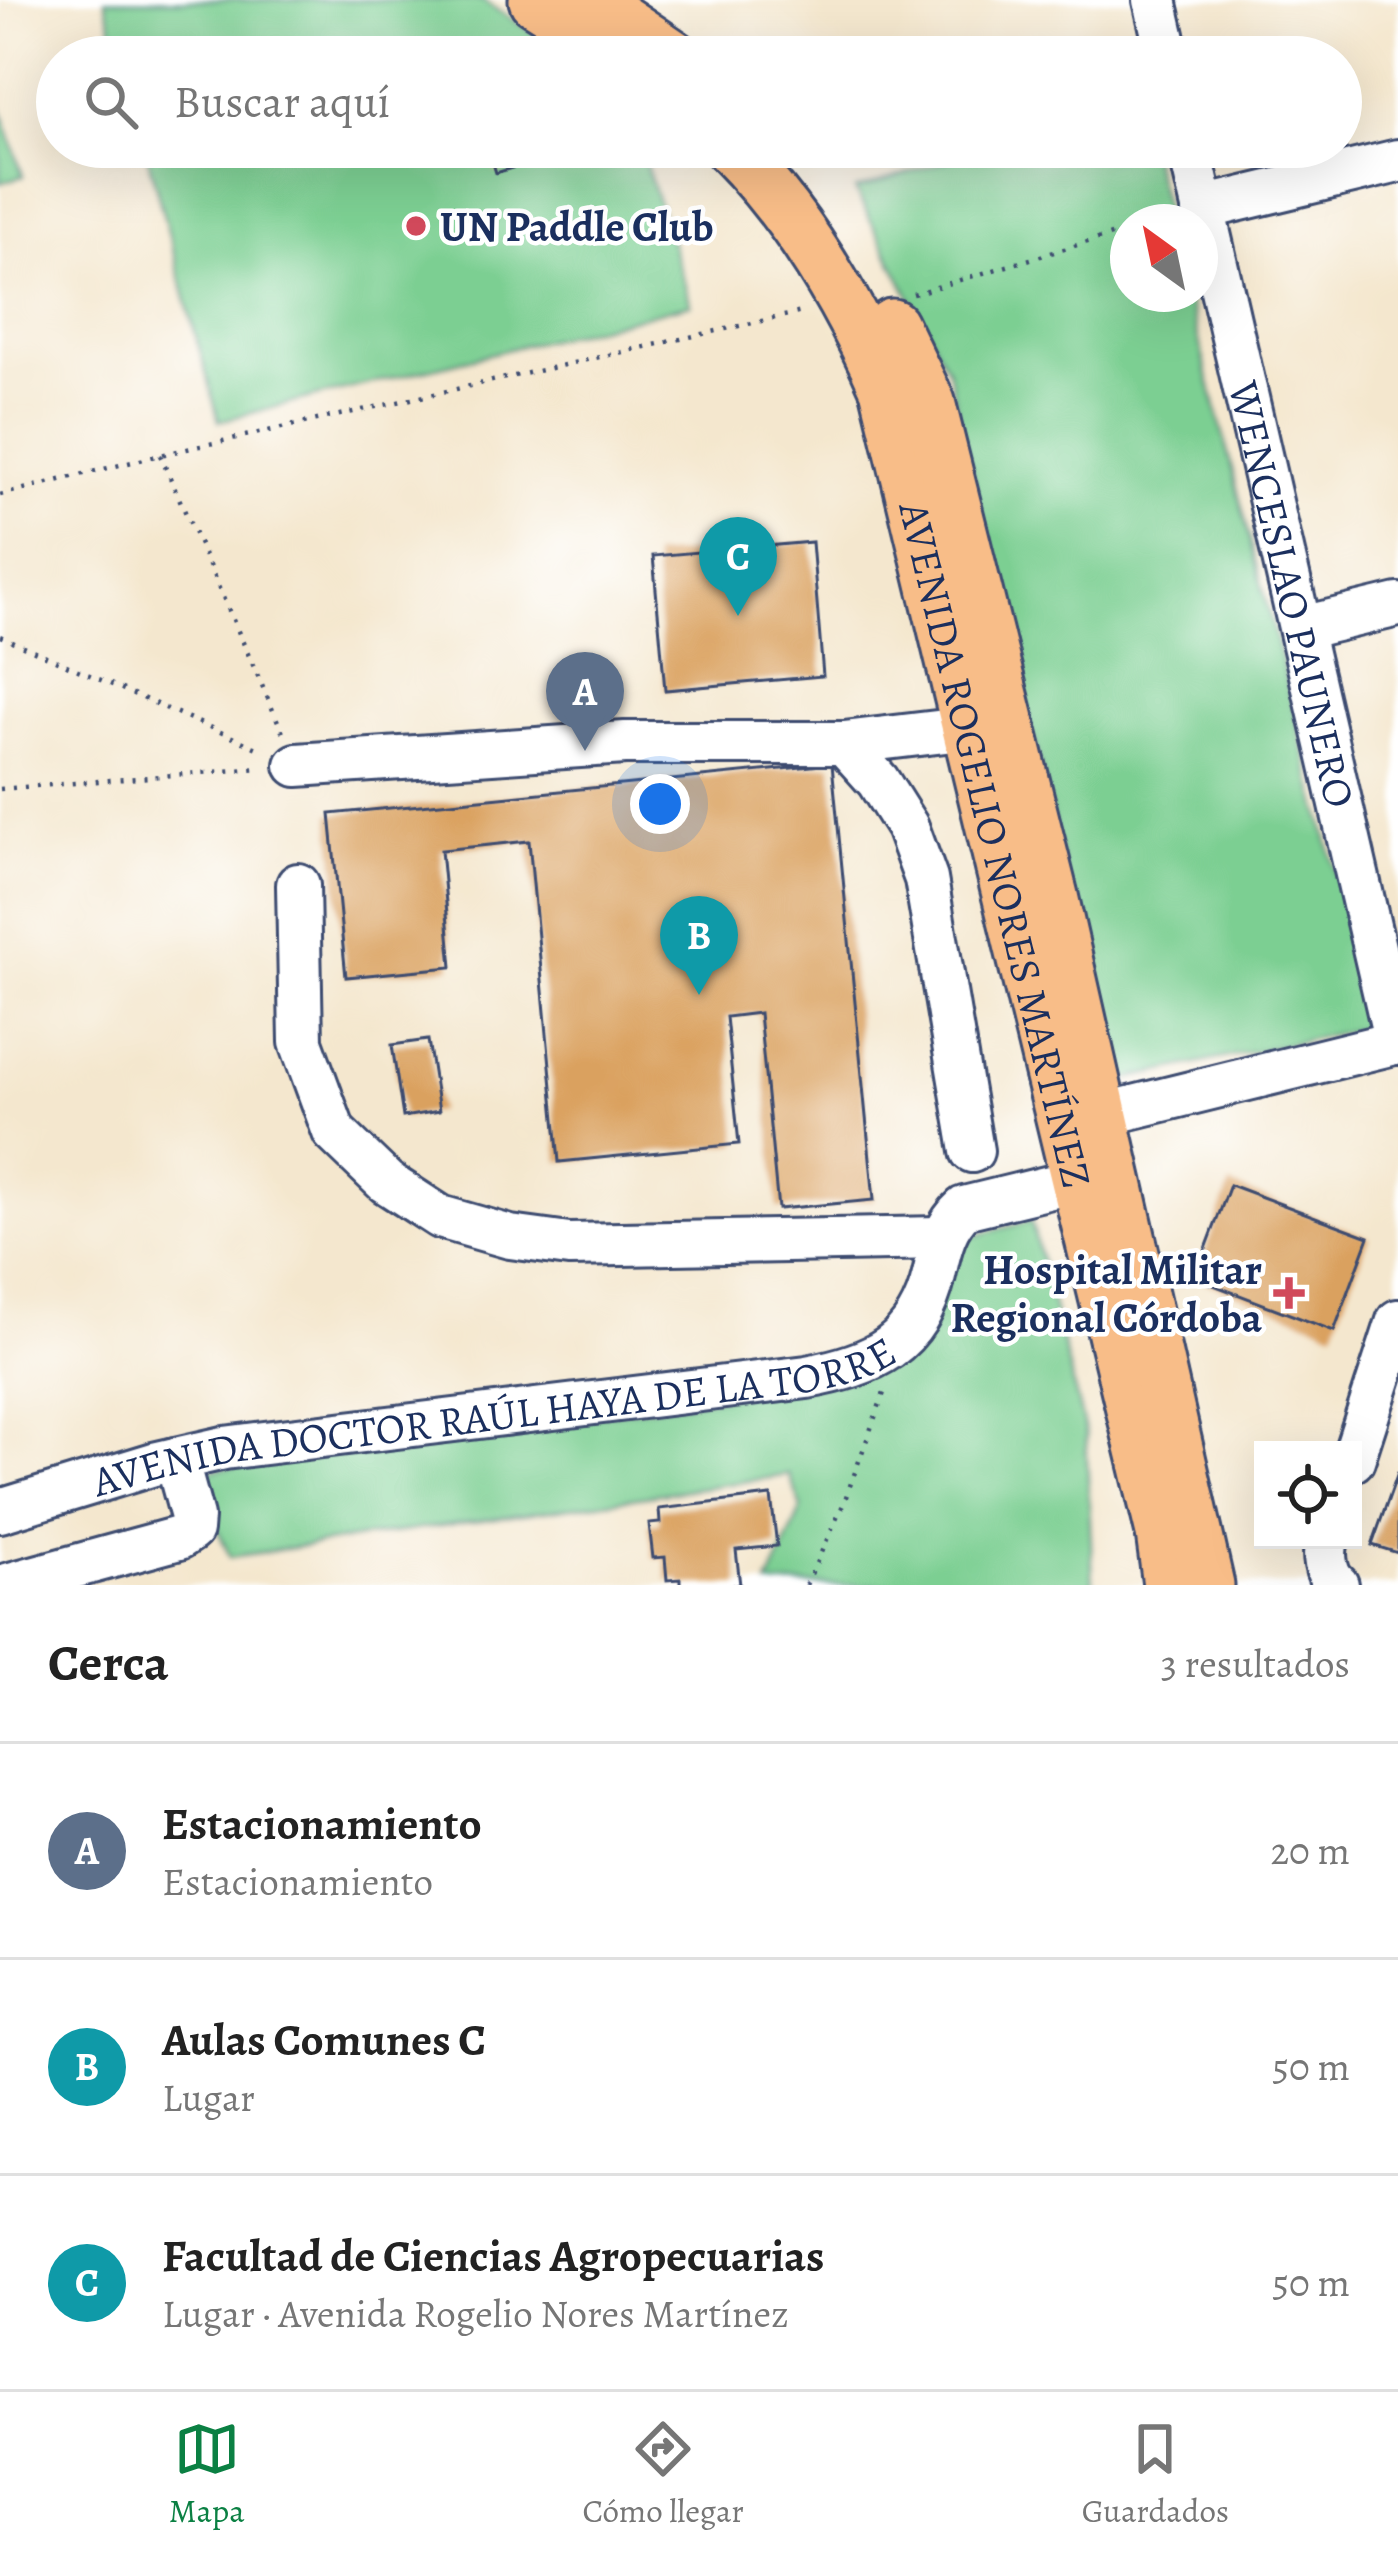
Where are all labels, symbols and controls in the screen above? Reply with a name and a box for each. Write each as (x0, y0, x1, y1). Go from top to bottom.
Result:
search box (36, 36, 1362, 168)
icon: search (78, 69, 144, 135)
text: Buscar aquí (174, 71, 390, 133)
place label: UN Paddle Club (440, 198, 714, 255)
north arrow (1110, 204, 1218, 312)
marker: UN Paddle Club (403, 213, 429, 239)
street label: WENCESLAO PAUNERO (1215, 375, 1369, 813)
street label: AVENIDA ROGELIO NORES MARTÍNEZ (885, 495, 1106, 1194)
pin: C (699, 517, 777, 616)
pin: A (546, 652, 624, 751)
your location (630, 774, 690, 834)
pin: B (660, 896, 738, 995)
place label: Hospital Militar Regional Córdoba (951, 1241, 1263, 1346)
marker: Hospital Militar Regional Córdoba (1273, 1277, 1305, 1309)
street label: AVENIDA DOCTOR RAÚL HAYA DE LA TORRE (84, 1323, 906, 1510)
map controls (1254, 1441, 1362, 1549)
button: locate (1254, 1441, 1362, 1549)
text: Cerca (48, 1628, 169, 1698)
text: 3 resultados (1161, 1637, 1350, 1690)
text: Estacionamiento (162, 1793, 482, 1855)
text: A (75, 1824, 99, 1877)
text: 20 m (1271, 1824, 1350, 1877)
text: Estacionamiento (162, 1855, 433, 1908)
text: Aulas Comunes C (162, 2009, 486, 2071)
text: B (75, 2040, 99, 2093)
text: 50 m (1272, 2040, 1350, 2093)
text: Lugar (162, 2071, 255, 2124)
text: Facultad de Ciencias Agropecuarias (162, 2225, 824, 2287)
text: C (75, 2256, 99, 2309)
text: 50 m (1272, 2256, 1350, 2309)
text: Lugar · Avenida Rogelio Nores Martínez (162, 2287, 789, 2340)
tab: Mapa (169, 2416, 245, 2533)
tab: Cómo llegar (582, 2416, 744, 2533)
tab: Guardados (1082, 2416, 1229, 2533)

